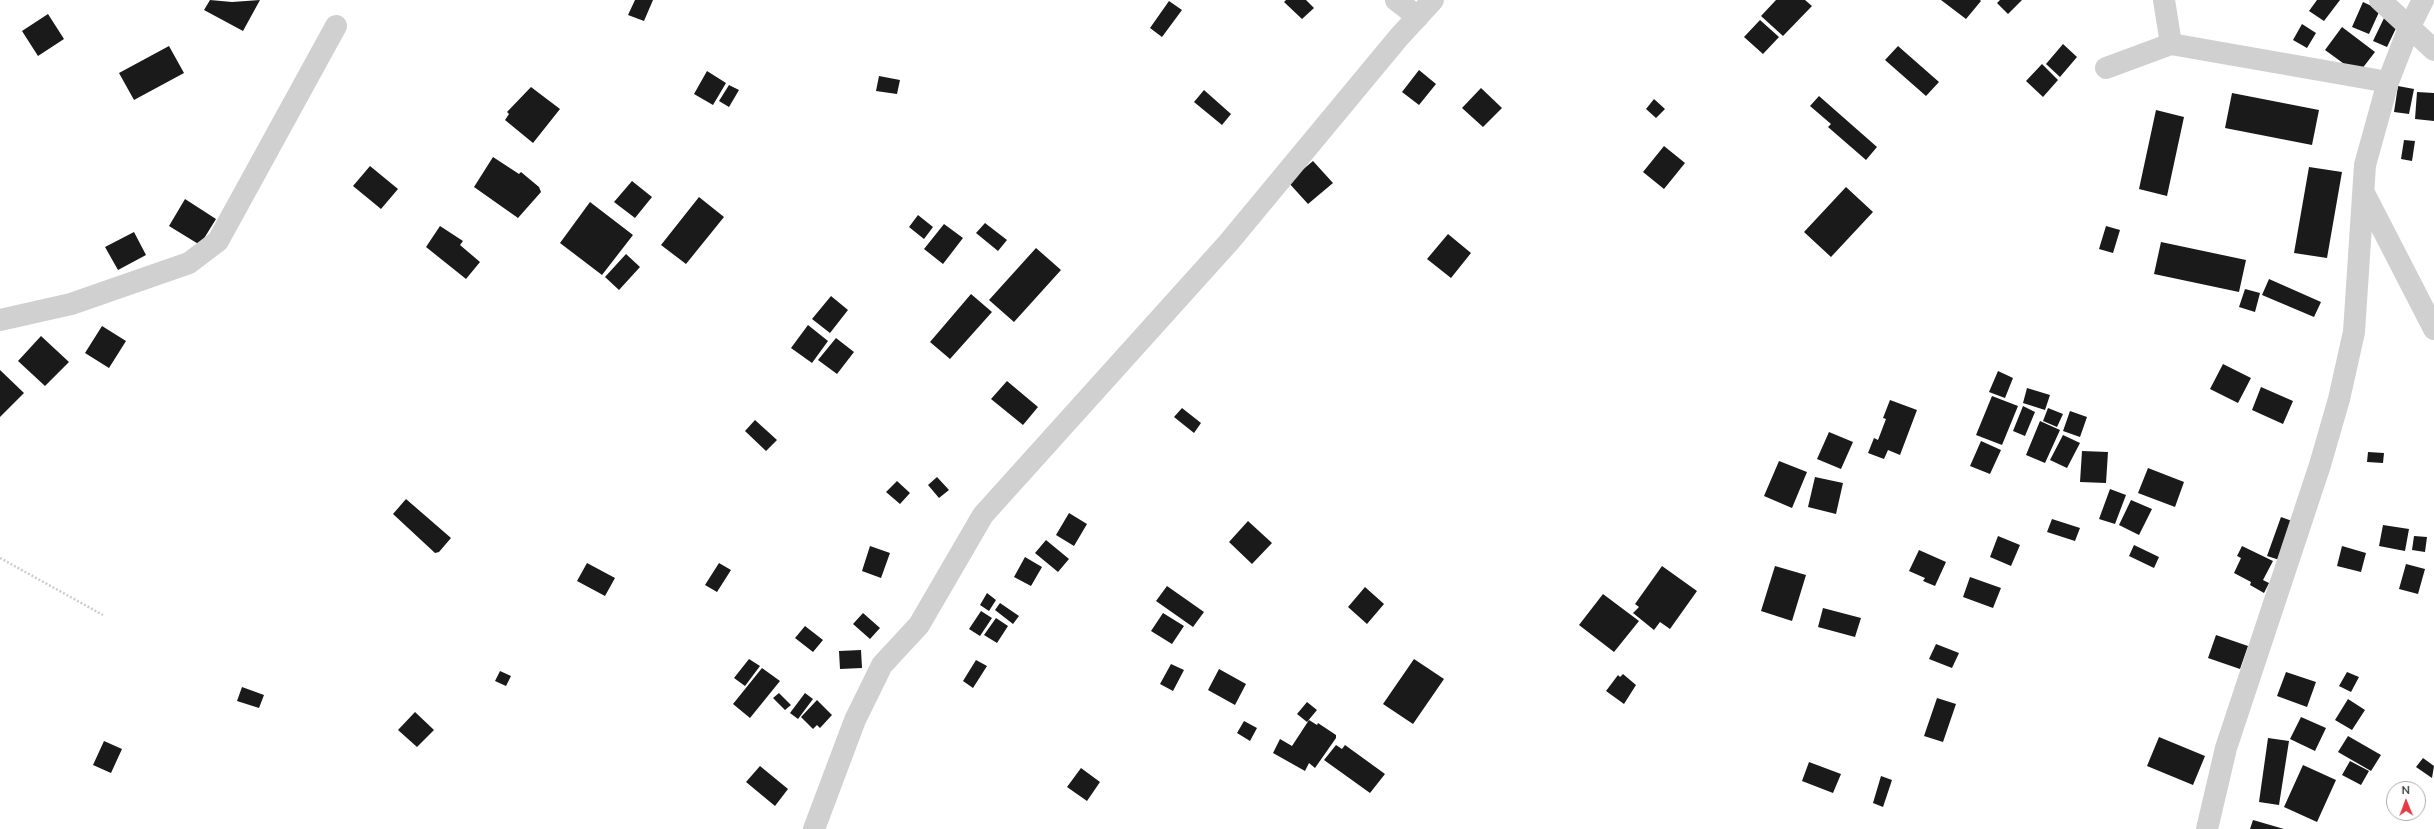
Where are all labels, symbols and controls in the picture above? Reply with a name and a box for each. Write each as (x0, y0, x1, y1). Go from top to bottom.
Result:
north arrow (2386, 781, 2426, 821)
text: N (2402, 783, 2410, 797)

